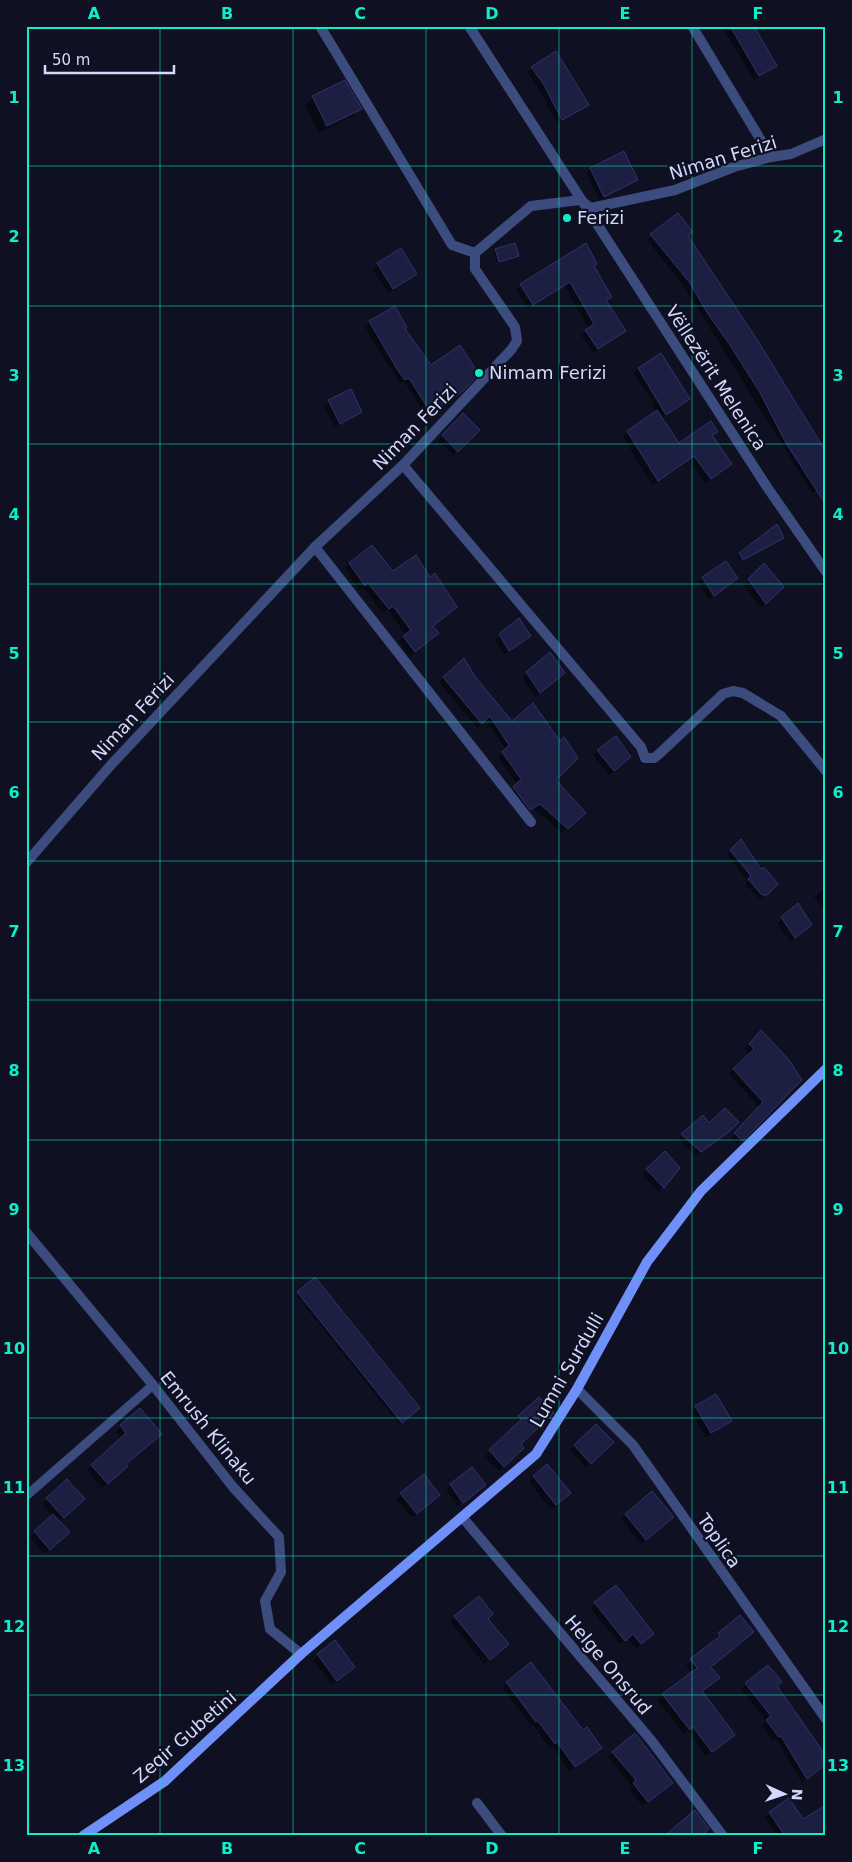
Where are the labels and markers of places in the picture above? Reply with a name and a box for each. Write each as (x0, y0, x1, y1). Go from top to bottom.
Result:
place label: Ferizi (577, 207, 624, 228)
marker: Ferizi (561, 212, 573, 224)
place label: Nimam Ferizi (489, 362, 607, 383)
marker: Nimam Ferizi (473, 367, 485, 379)

